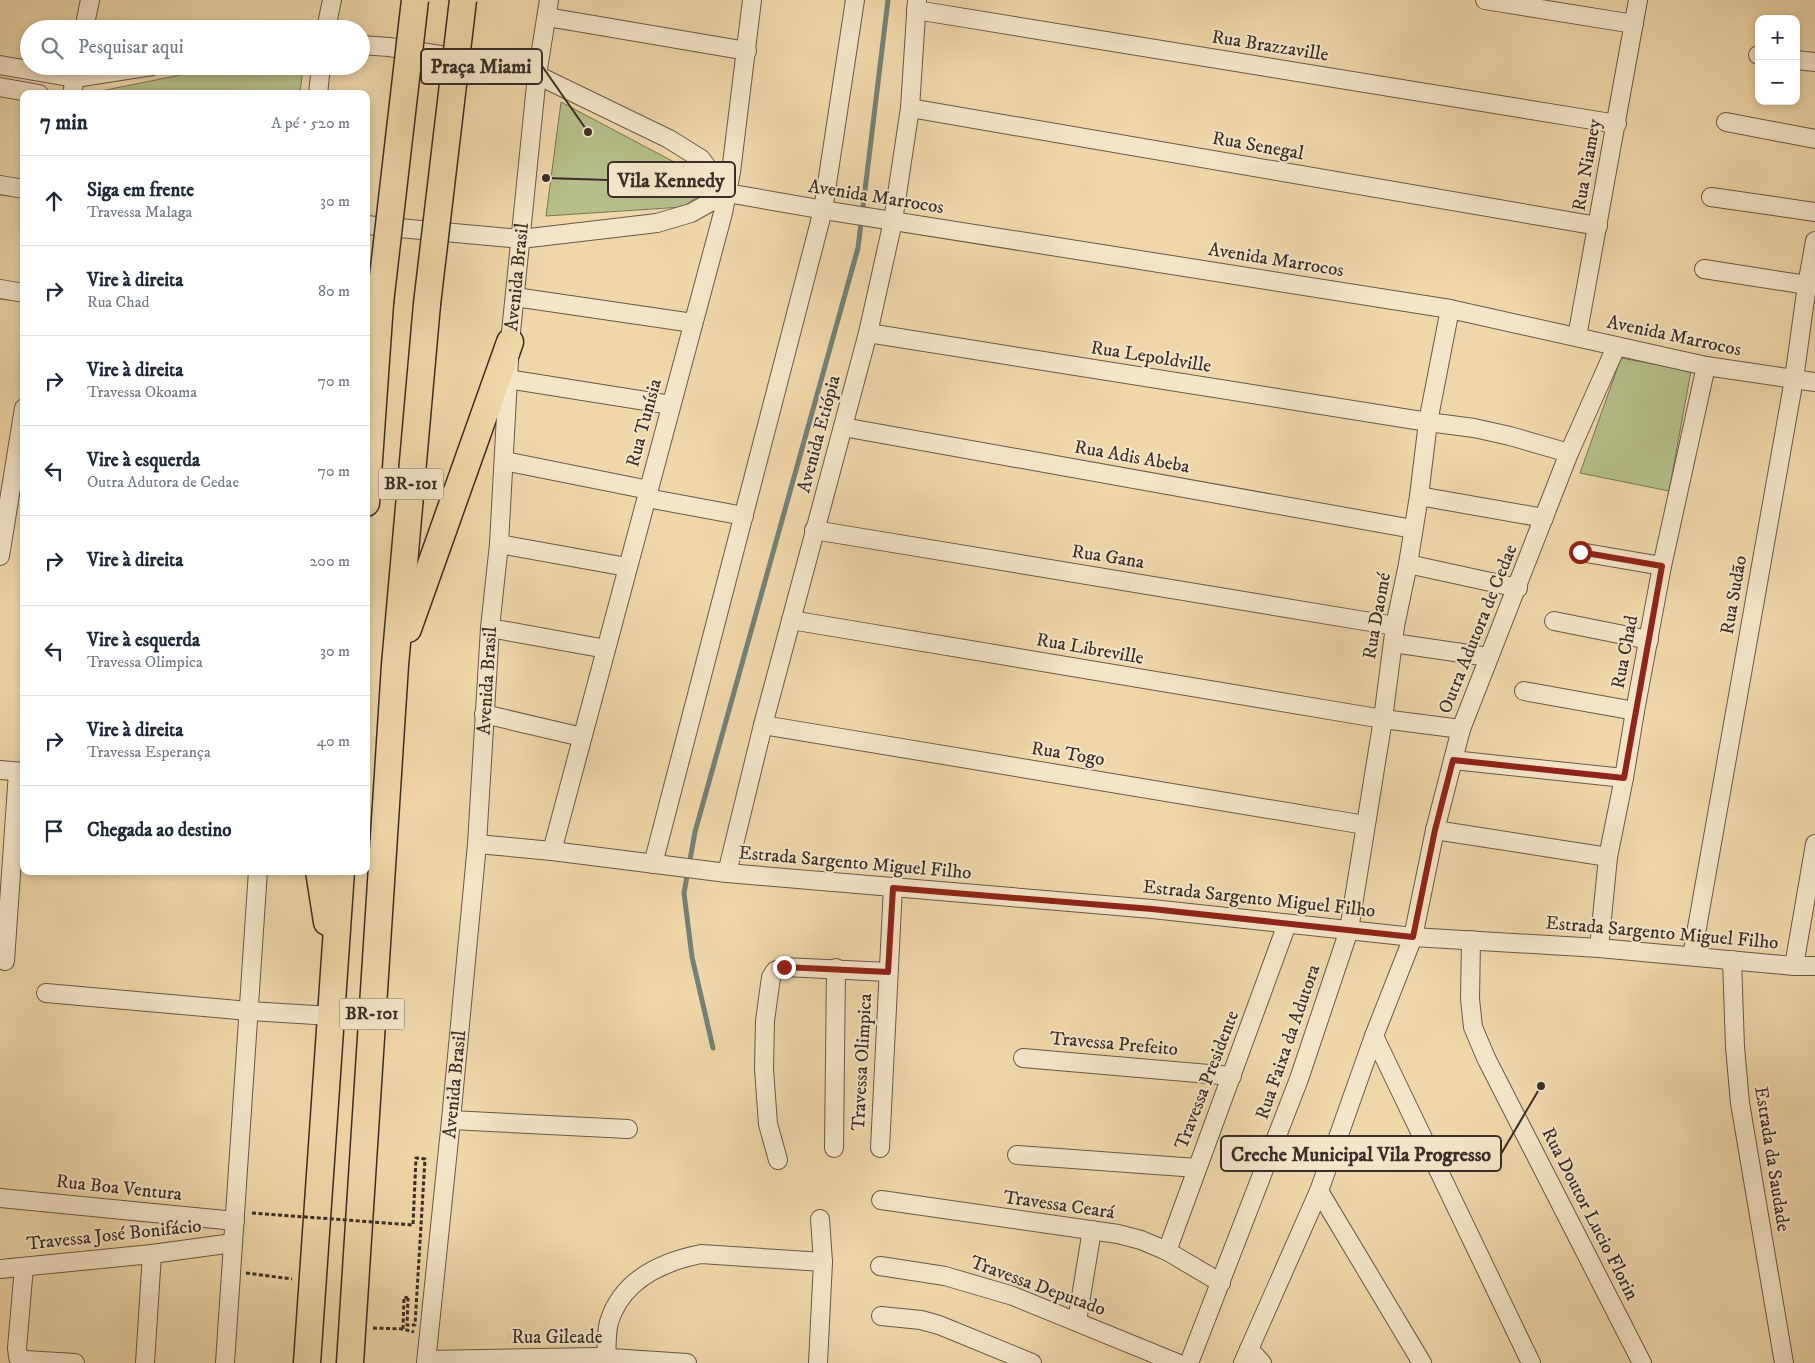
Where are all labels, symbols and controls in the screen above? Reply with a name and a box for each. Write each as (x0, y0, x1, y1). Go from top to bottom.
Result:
map controls (1755, 15, 1800, 105)
button: + (1755, 15, 1800, 60)
search box (20, 20, 370, 75)
street label: Rua Brazzaville (1210, 25, 1330, 67)
icon: search (38, 34, 66, 62)
text: Pesquisar aqui (78, 36, 184, 59)
callout: Praça Miami (421, 49, 542, 84)
text: Praça Miami (430, 55, 532, 80)
button: − (1755, 60, 1800, 105)
text: 7 min (40, 110, 88, 136)
text: A pé · 520 m (271, 113, 350, 133)
street label: Rua Niamey (1568, 116, 1607, 213)
street label: Rua Senegal (1210, 127, 1306, 165)
callout: Vila Kennedy (608, 162, 735, 197)
text: Vila Kennedy (616, 169, 725, 194)
street label: Avenida Marrocos (807, 175, 945, 219)
text: Siga em frente (87, 179, 194, 202)
icon: ahead (40, 187, 68, 215)
text: 30 m (320, 191, 350, 211)
text: Travessa Malaga (87, 202, 192, 222)
street label: Avenida Brasil (500, 222, 533, 332)
street label: Avenida Marrocos (1207, 238, 1345, 282)
text: Vire à direita (87, 269, 183, 292)
icon: right (40, 277, 68, 305)
text: 80 m (318, 281, 350, 301)
text: Rua Chad (87, 292, 149, 312)
street label: Avenida Marrocos (1605, 311, 1743, 361)
street label: Rua Lepoldville (1089, 336, 1213, 378)
text: Vire à direita (87, 359, 183, 382)
icon: right (40, 367, 68, 395)
text: 70 m (318, 371, 350, 391)
street label: Avenida Etiópia (792, 373, 846, 495)
street label: Rua Tunísia (621, 376, 667, 470)
text: Travessa Okoama (87, 382, 197, 402)
street label: Rua Adis Abeba (1073, 436, 1191, 478)
text: Vire à esquerda (87, 449, 200, 472)
icon: left (40, 457, 68, 485)
text: 70 m (318, 461, 350, 481)
road number: BR-101 (378, 468, 444, 499)
text: Outra Adutora de Cedae (87, 472, 239, 492)
street label: Rua Gana (1070, 540, 1146, 574)
street label: Outra Adutora de Cedae (1434, 541, 1523, 717)
route start (1569, 541, 1592, 564)
icon: right (40, 547, 68, 575)
text: Vire à direita (87, 549, 183, 572)
text: 200 m (309, 551, 350, 571)
street label: Rua Sudão (1716, 554, 1752, 636)
street label: Rua Daomé (1358, 571, 1396, 661)
street label: Rua Chad (1607, 613, 1643, 691)
street label: Avenida Brasil (472, 626, 502, 736)
street label: Rua Libreville (1034, 628, 1146, 670)
text: Vire à esquerda (87, 629, 200, 652)
icon: left (40, 637, 68, 665)
text: 30 m (320, 641, 350, 661)
text: Travessa Olimpica (87, 652, 203, 672)
text: Vire à direita (87, 719, 183, 742)
icon: right (40, 727, 68, 755)
text: 40 m (317, 731, 350, 751)
street label: Rua Togo (1030, 737, 1106, 771)
text: Travessa Esperança (87, 742, 211, 762)
icon: arrive (40, 817, 68, 845)
text: Chegada ao destino (87, 819, 232, 842)
street label: Estrada Sargento Miguel Filho (738, 841, 972, 885)
street label: Estrada Sargento Miguel Filho (1142, 875, 1376, 923)
street label: Estrada Sargento Miguel Filho (1545, 911, 1779, 955)
route end (773, 956, 796, 979)
street label: Rua Faixa da Adutora (1251, 962, 1325, 1122)
street label: Travessa Olimpica (847, 993, 877, 1131)
road number: BR-101 (340, 999, 404, 1030)
street label: Travessa Presidente (1170, 1007, 1244, 1153)
street label: Travessa Prefeito (1049, 1027, 1179, 1061)
street label: Avenida Brasil (438, 1029, 471, 1140)
street label: Estrada da Saudade (1749, 1085, 1795, 1233)
street label: Rua Doutor Lucio Florin (1536, 1124, 1644, 1304)
callout: Creche Municipal Vila Progresso (1221, 1136, 1501, 1171)
text: Creche Municipal Vila Progresso (1231, 1143, 1491, 1168)
street label: Rua Boa Ventura (55, 1170, 183, 1206)
street label: Travessa Ceará (1002, 1186, 1116, 1224)
street label: Travessa José Bonifácio (25, 1214, 203, 1256)
street label: Travessa Deputado (967, 1251, 1109, 1321)
street label: Rua Gileade (511, 1326, 603, 1349)

